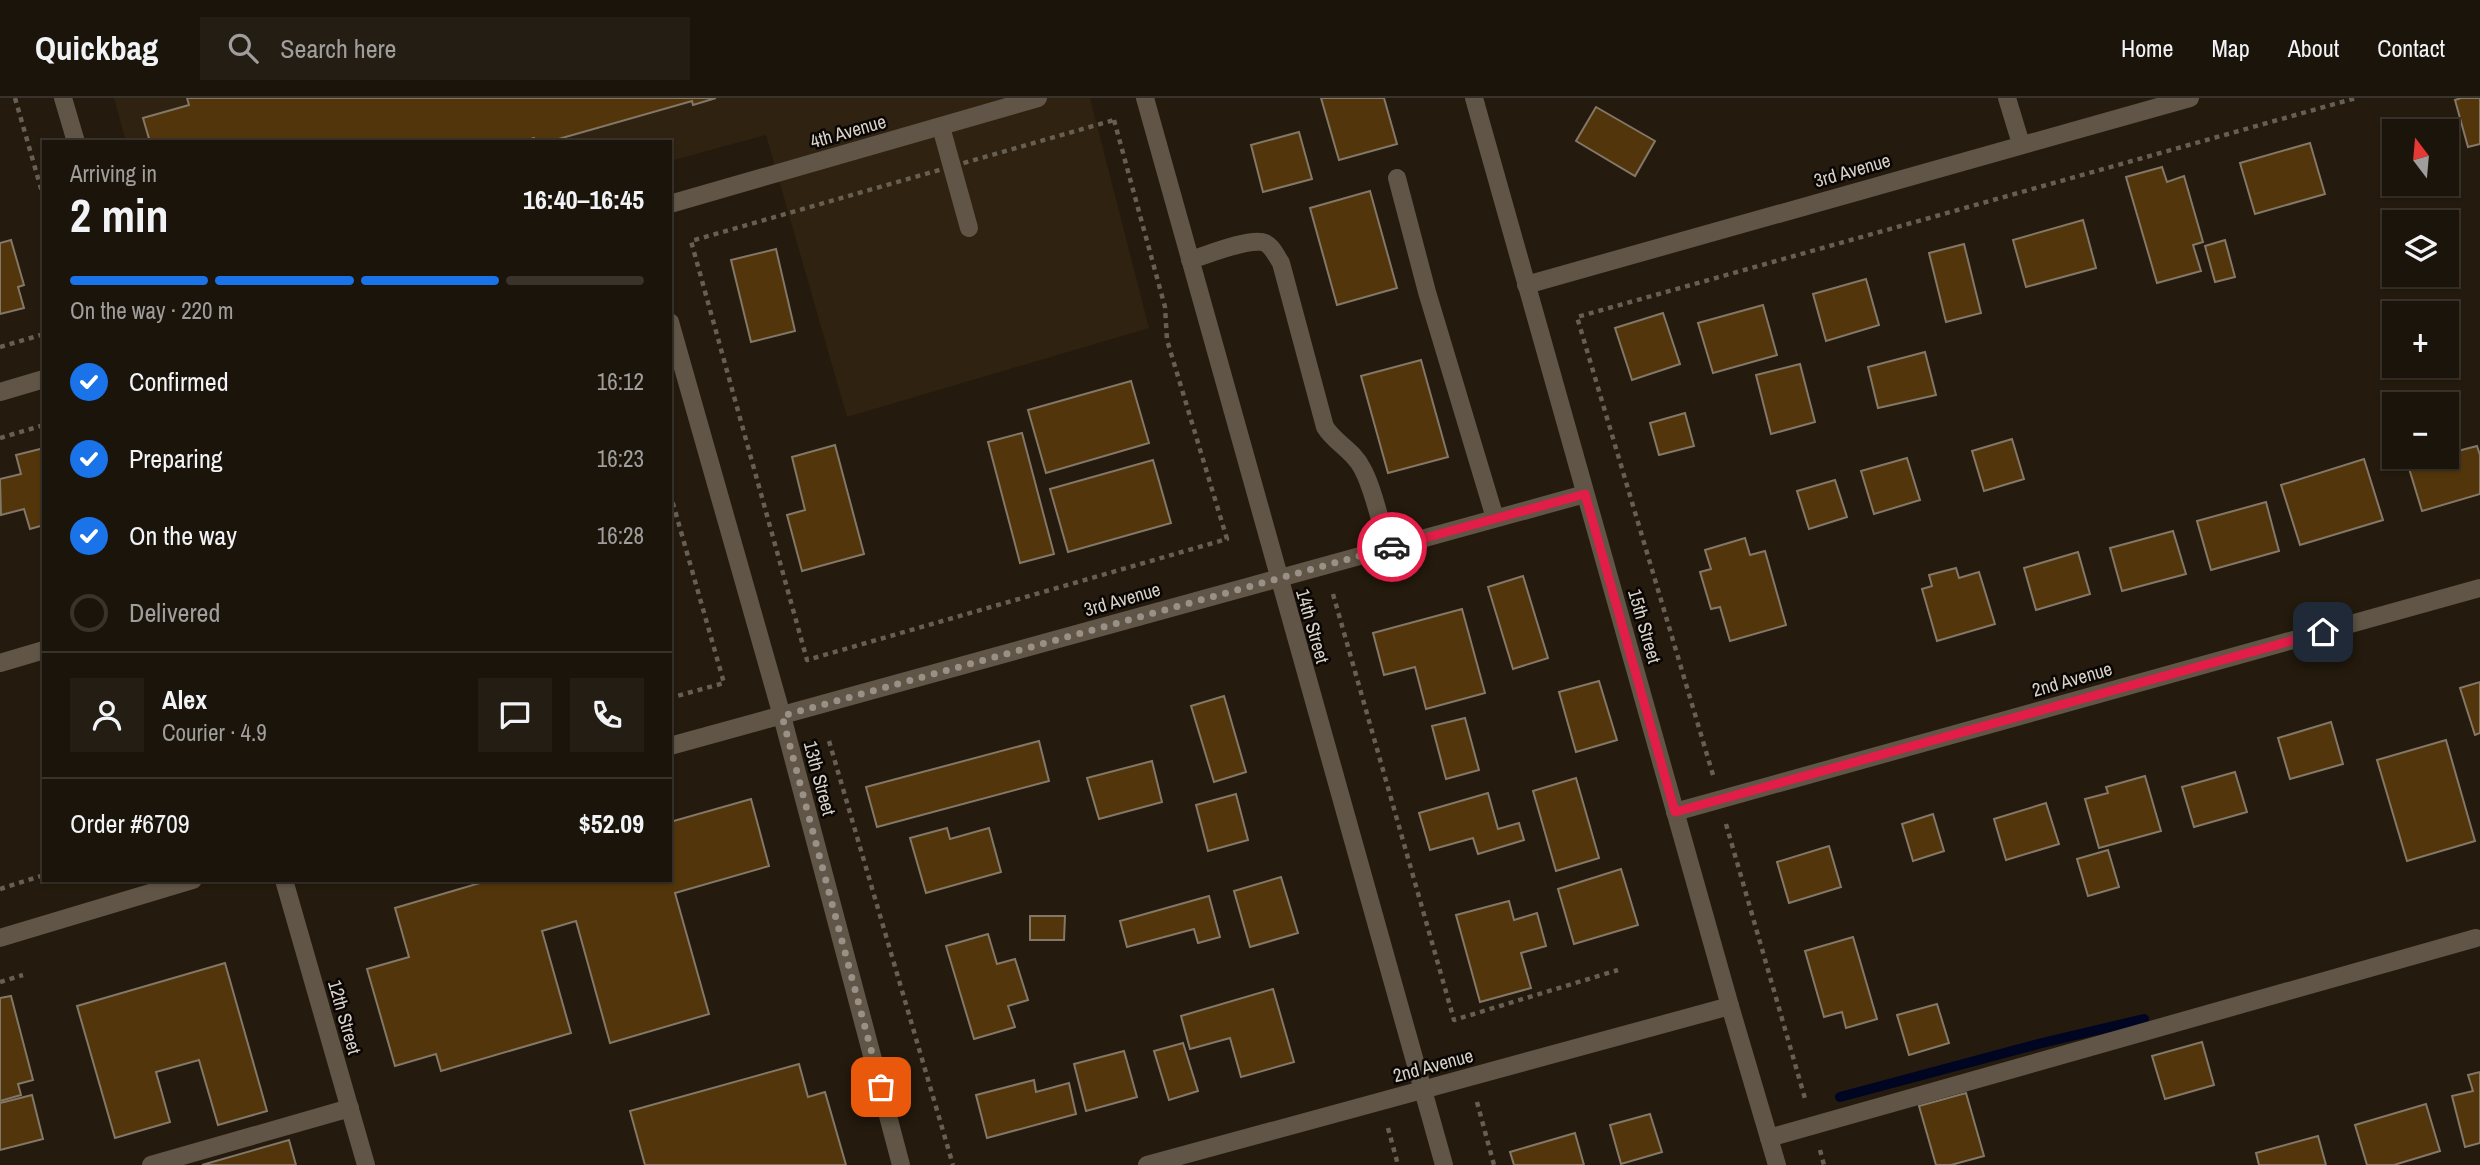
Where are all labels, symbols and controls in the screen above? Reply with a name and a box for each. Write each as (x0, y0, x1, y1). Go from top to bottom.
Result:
search box (200, 17, 690, 80)
text: Quickbag (35, 26, 158, 70)
icon: search (224, 29, 262, 67)
text: Search here (280, 31, 396, 66)
text: Home (2121, 32, 2173, 64)
text: Map (2211, 32, 2250, 64)
text: About (2288, 32, 2339, 64)
text: Contact (2377, 32, 2445, 64)
street label: 4th Avenue (807, 108, 889, 154)
north arrow (2382, 119, 2459, 196)
map controls (2382, 119, 2459, 469)
street label: 3rd Avenue (1811, 147, 1893, 193)
text: Arriving in (70, 158, 157, 189)
text: 16:40–16:45 (523, 182, 644, 217)
text: 2 min (70, 184, 169, 246)
button: layers (2382, 210, 2459, 287)
text: On the way · 220 m (70, 295, 234, 326)
button: + (2382, 301, 2459, 378)
icon: check (70, 363, 108, 401)
text: Confirmed (129, 364, 229, 399)
text: 16:12 (597, 366, 644, 397)
button: − (2382, 392, 2459, 469)
icon: check (70, 440, 108, 478)
text: Preparing (129, 441, 223, 476)
text: 16:23 (597, 443, 644, 474)
courier (1357, 512, 1427, 582)
icon: check (70, 517, 108, 555)
text: On the way (129, 518, 237, 553)
text: 16:28 (597, 520, 644, 551)
icon: car (1373, 528, 1411, 566)
street label: 3rd Avenue (1081, 576, 1163, 622)
street label: 14th Street (1290, 586, 1336, 667)
street label: 15th Street (1622, 586, 1668, 667)
text: Delivered (129, 595, 220, 630)
pin (2293, 602, 2353, 662)
icon: home (2304, 613, 2342, 651)
street label: 2nd Avenue (2029, 655, 2115, 703)
button: person (70, 678, 144, 752)
button: chat (478, 678, 552, 752)
button: phone (570, 678, 644, 752)
text: Alex (162, 682, 207, 717)
text: Courier · 4.9 (162, 717, 267, 748)
street label: 13th Street (798, 738, 843, 819)
text: Order #6709 (70, 806, 190, 841)
text: $52.09 (579, 806, 644, 841)
street label: 12th Street (322, 977, 368, 1058)
street label: 2nd Avenue (1390, 1042, 1476, 1088)
pin (851, 1057, 911, 1117)
icon: bag (862, 1068, 900, 1106)

